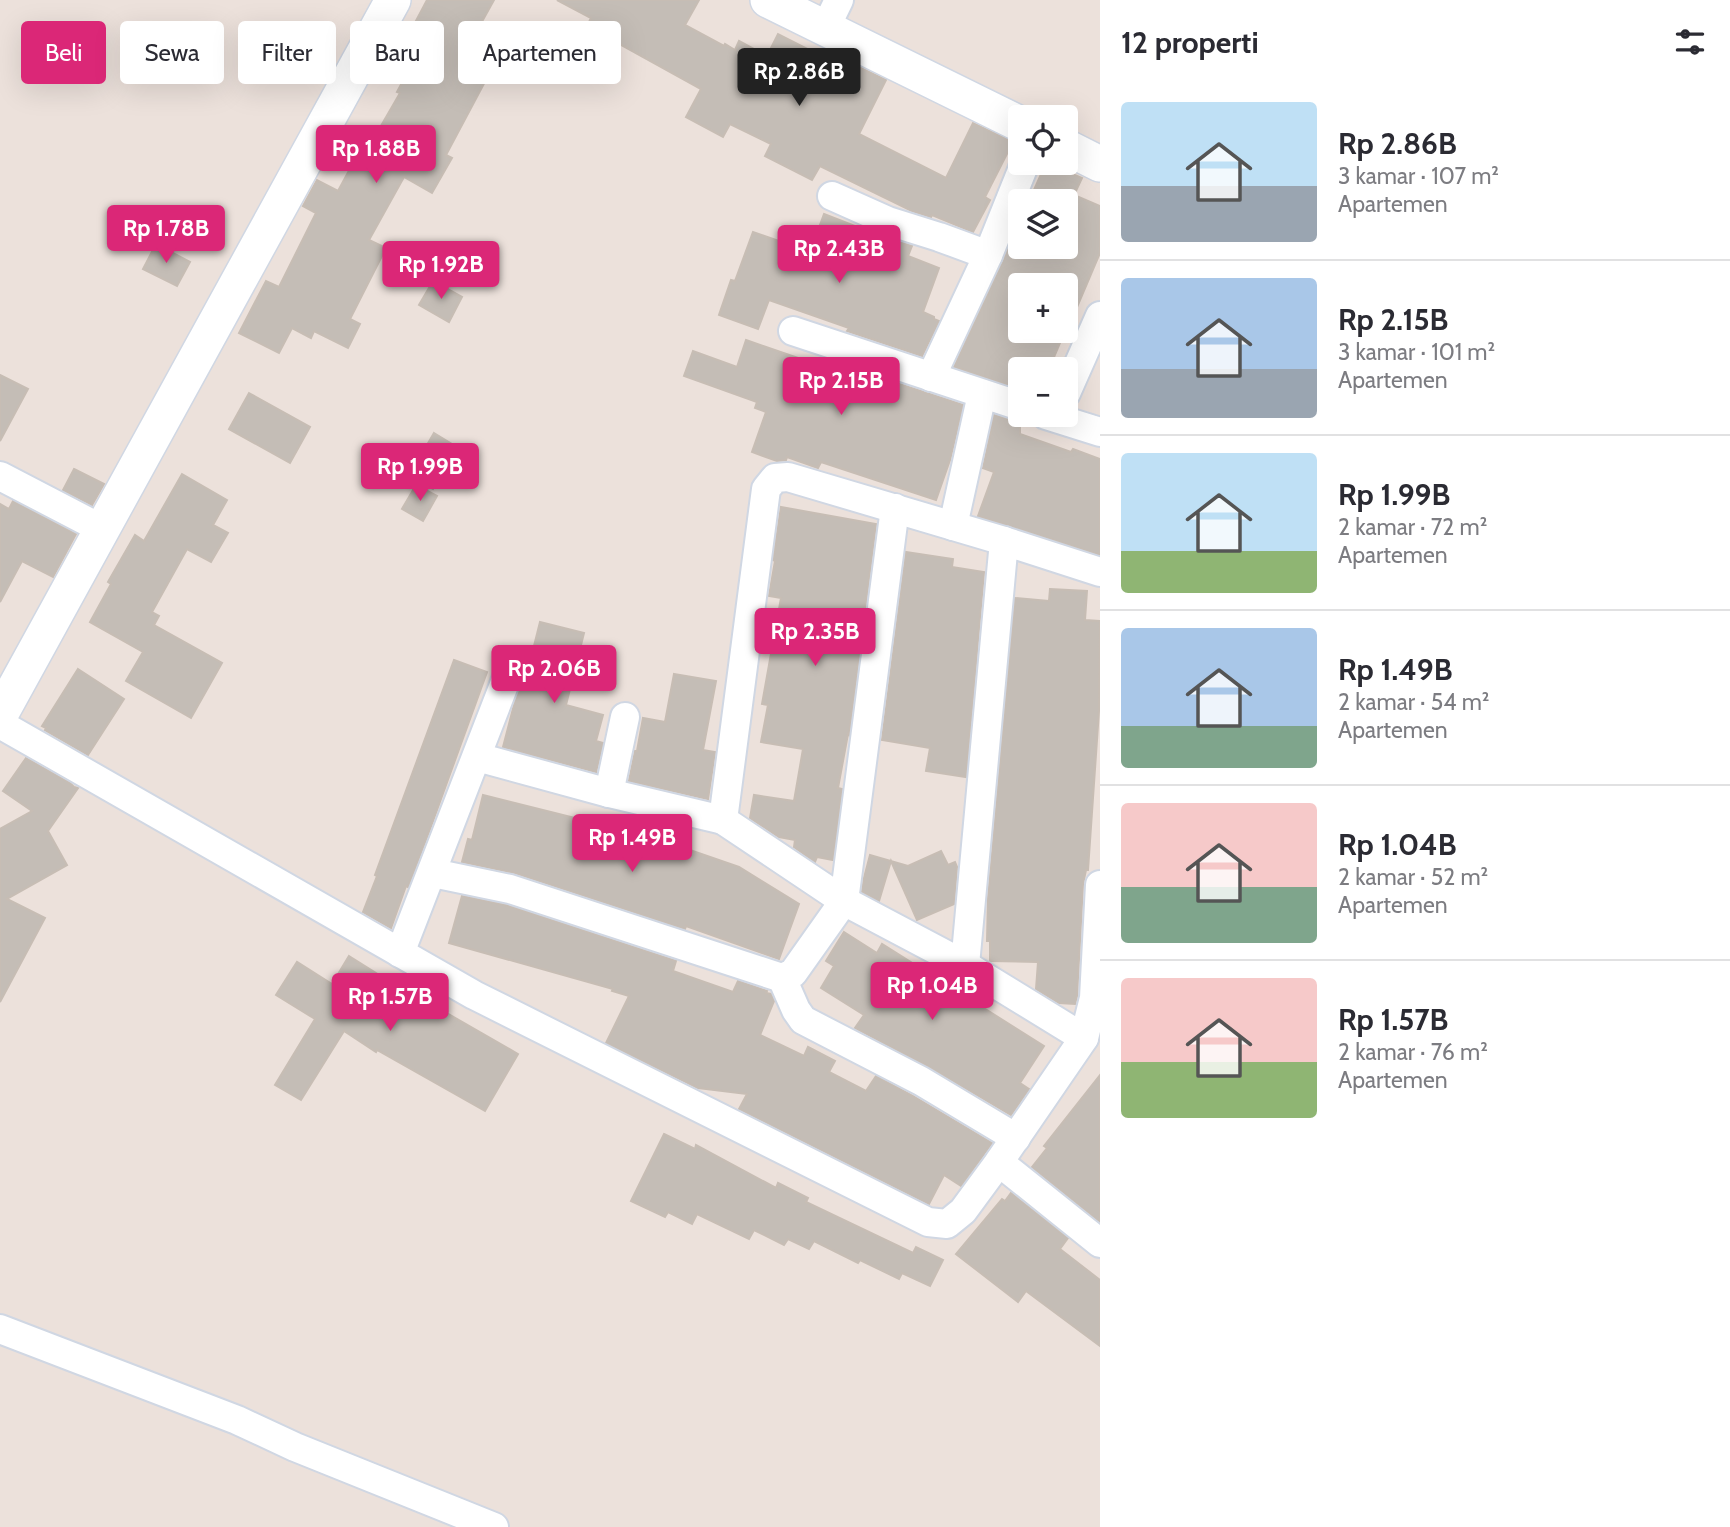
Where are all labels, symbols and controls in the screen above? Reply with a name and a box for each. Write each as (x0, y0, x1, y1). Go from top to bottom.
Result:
chip: Beli (21, 21, 106, 84)
chip: Sewa (120, 21, 224, 84)
chip: Filter (238, 21, 336, 84)
chip: Baru (350, 21, 444, 84)
chip: Apartemen (458, 21, 621, 84)
icon: filters (1671, 23, 1709, 61)
text: 12 properti (1121, 24, 1259, 61)
pin: Rp 2.86B (727, 48, 871, 108)
text: Rp 2.86B (753, 57, 845, 85)
map controls (1008, 105, 1078, 427)
button: locate (1008, 105, 1078, 175)
pin: Rp 1.88B (304, 125, 448, 185)
text: Rp 2.86B (1338, 125, 1457, 162)
icon: home (1177, 130, 1261, 214)
text: Rp 1.88B (332, 134, 420, 162)
text: 3 kamar · 107 m² (1338, 162, 1499, 190)
button: layers (1008, 189, 1078, 259)
text: Apartemen (1338, 190, 1448, 218)
pin: Rp 1.78B (94, 205, 238, 265)
text: Rp 1.78B (123, 214, 209, 242)
pin: Rp 2.43B (767, 226, 911, 285)
text: Rp 2.43B (794, 234, 884, 262)
pin: Rp 1.92B (369, 242, 513, 301)
text: Rp 1.92B (398, 250, 484, 278)
button: + (1008, 273, 1078, 343)
text: Rp 2.15B (1338, 301, 1448, 338)
icon: home (1177, 306, 1261, 390)
text: 3 kamar · 101 m² (1338, 338, 1495, 366)
button: − (1008, 357, 1078, 427)
pin: Rp 2.15B (769, 358, 913, 417)
text: Rp 2.15B (799, 366, 883, 394)
text: Apartemen (1338, 366, 1448, 394)
pin: Rp 1.99B (348, 444, 492, 503)
text: Rp 1.99B (377, 452, 463, 480)
text: Rp 1.99B (1338, 476, 1450, 513)
icon: home (1177, 481, 1261, 565)
text: 2 kamar · 72 m² (1338, 513, 1487, 541)
text: Apartemen (1338, 541, 1448, 569)
pin: Rp 2.35B (743, 608, 887, 668)
text: Rp 2.35B (771, 617, 859, 645)
pin: Rp 2.06B (482, 646, 626, 705)
text: Rp 1.49B (1338, 651, 1452, 688)
text: Rp 2.06B (507, 654, 601, 682)
icon: home (1177, 656, 1261, 740)
text: 2 kamar · 54 m² (1338, 688, 1489, 716)
text: Apartemen (1338, 716, 1448, 744)
pin: Rp 1.49B (560, 814, 704, 874)
text: Rp 1.49B (588, 823, 676, 851)
text: Rp 1.04B (1338, 826, 1457, 863)
icon: home (1177, 831, 1261, 915)
text: 2 kamar · 52 m² (1338, 863, 1488, 891)
text: Apartemen (1338, 891, 1448, 919)
pin: Rp 1.04B (860, 962, 1004, 1022)
text: Rp 1.04B (887, 971, 977, 999)
pin: Rp 1.57B (318, 974, 462, 1033)
text: Rp 1.57B (348, 982, 432, 1010)
text: Rp 1.57B (1338, 1001, 1448, 1038)
icon: home (1177, 1006, 1261, 1090)
text: 2 kamar · 76 m² (1338, 1038, 1488, 1066)
text: Apartemen (1338, 1066, 1448, 1094)

